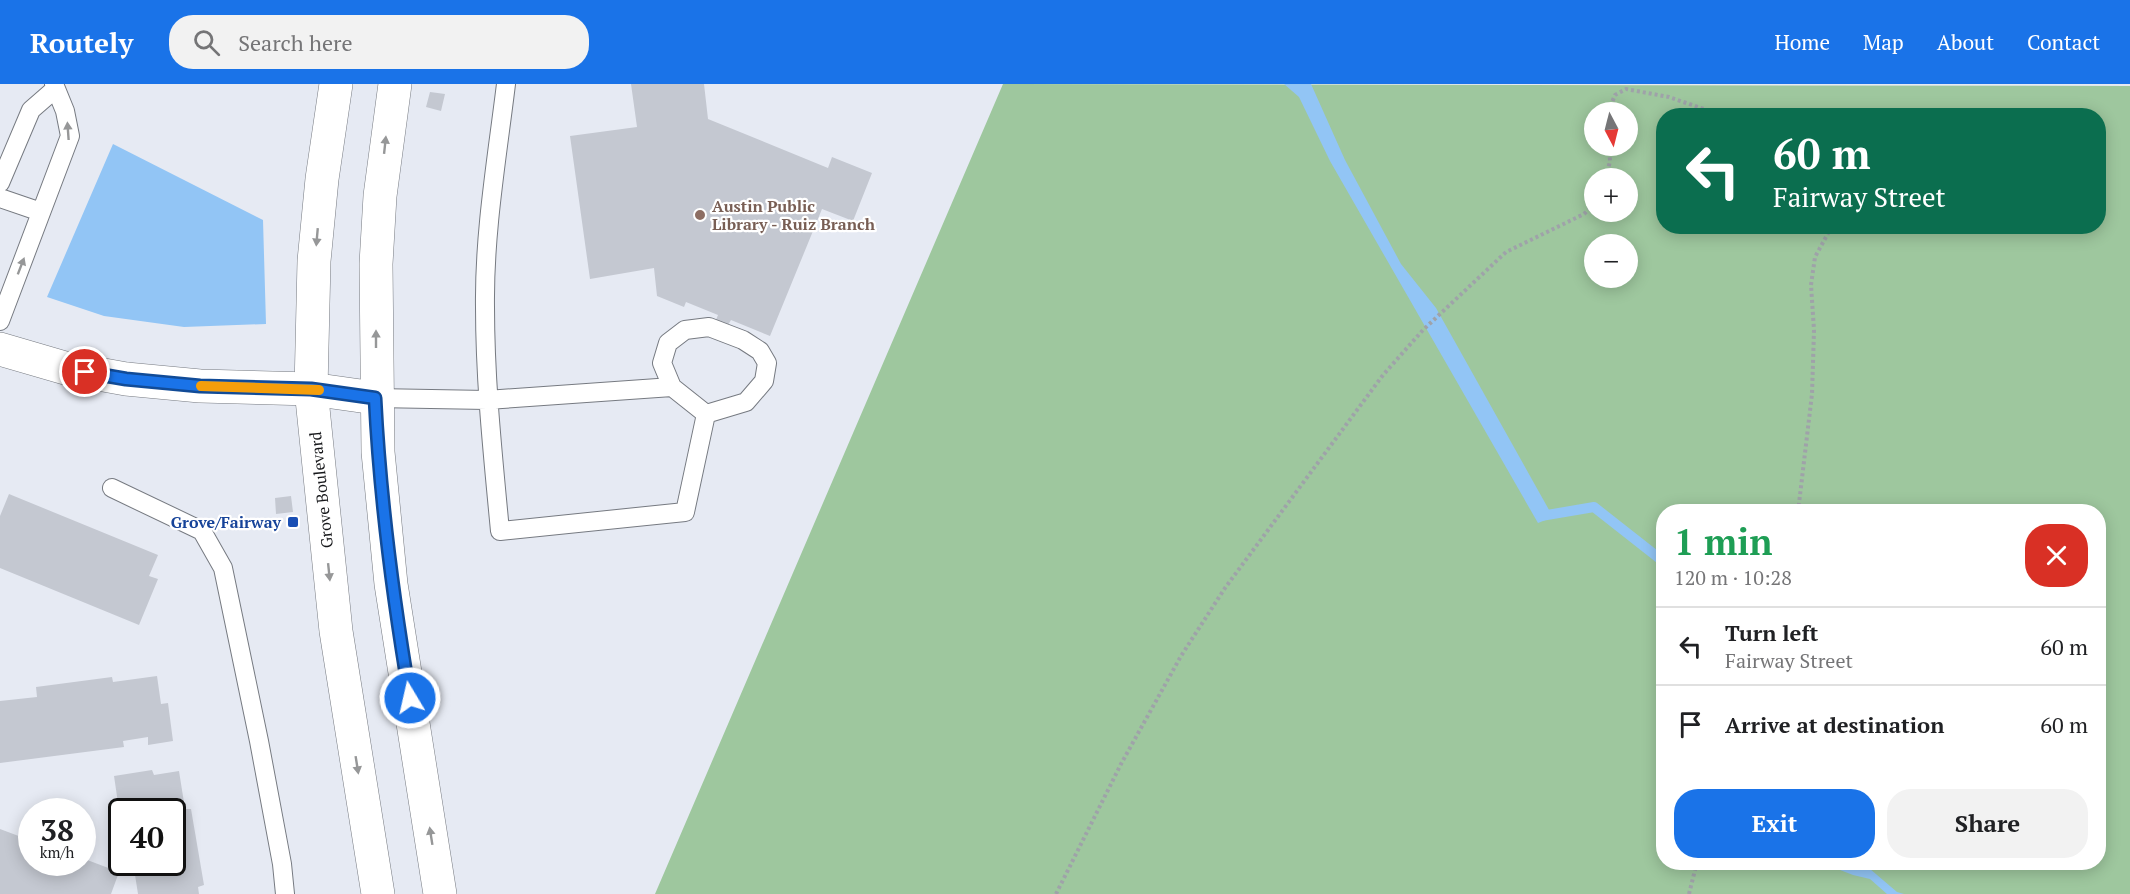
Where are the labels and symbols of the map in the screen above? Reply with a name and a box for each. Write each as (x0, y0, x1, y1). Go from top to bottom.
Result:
north arrow (1584, 102, 1638, 156)
one-way arrow (63, 121, 72, 140)
one-way arrow (381, 135, 390, 154)
place label: Austin Public Library - Ruiz Branch (712, 195, 876, 235)
marker: Austin Public Library - Ruiz Branch (693, 208, 707, 222)
one-way arrow (312, 228, 322, 247)
one-way arrow (16, 257, 26, 275)
one-way arrow (371, 330, 381, 349)
pin (59, 346, 110, 397)
street label: Grove Boulevard (304, 430, 338, 549)
place label: Grove/Fairway (171, 511, 282, 533)
marker: Grove/Fairway (286, 515, 300, 529)
one-way arrow (324, 563, 334, 582)
position arrow (378, 666, 442, 730)
one-way arrow (353, 756, 362, 775)
speed limit sign: 40 (108, 798, 186, 876)
one-way arrow (427, 827, 436, 846)

